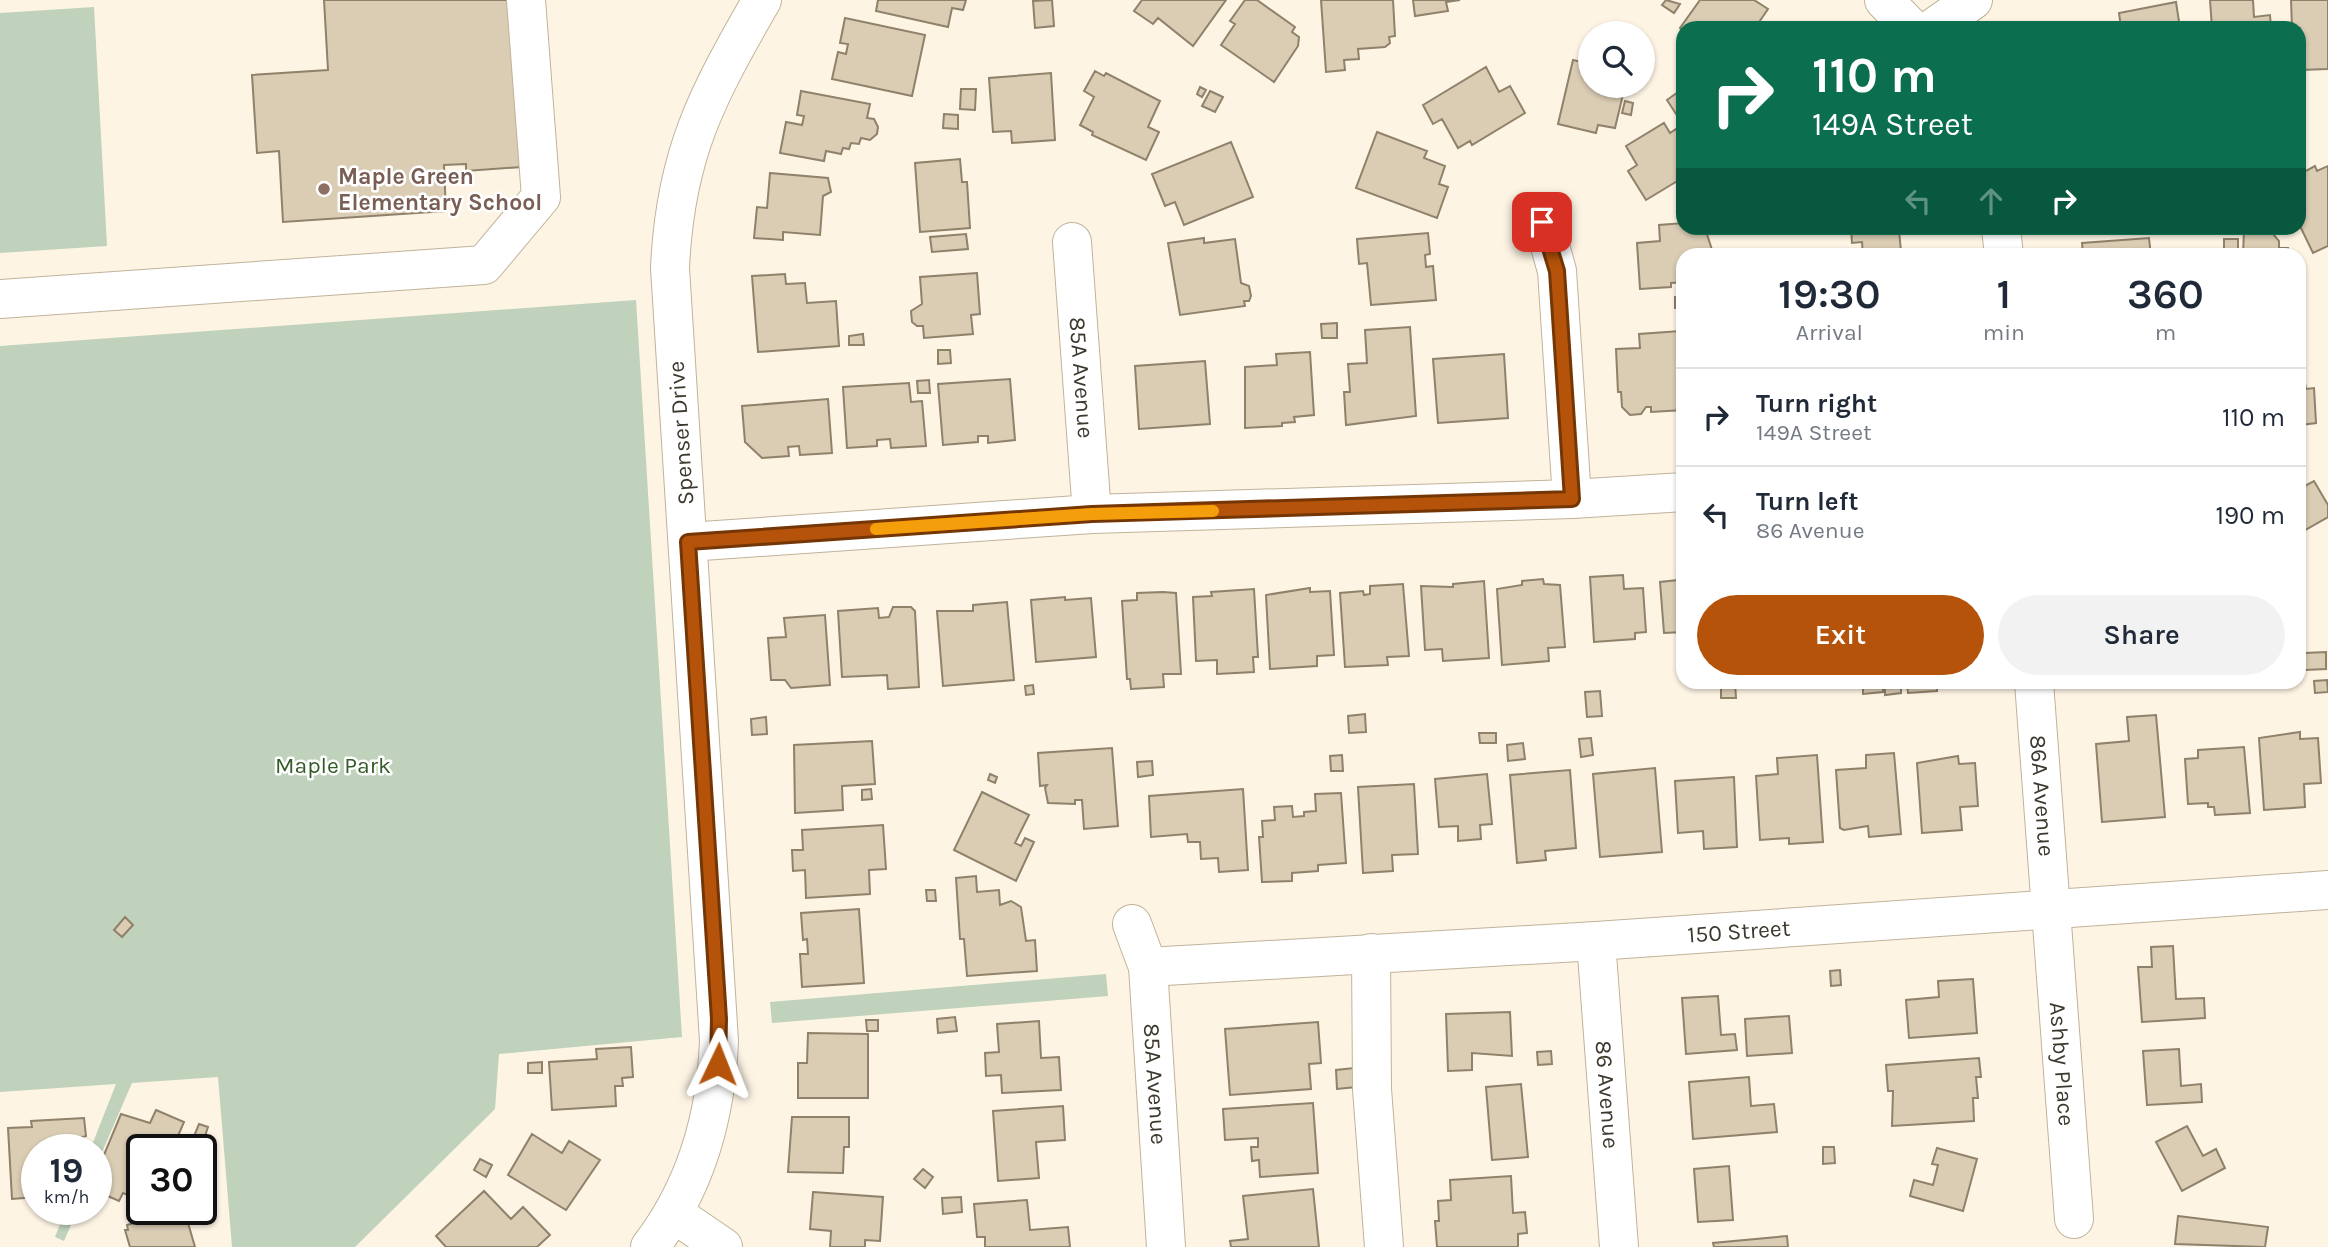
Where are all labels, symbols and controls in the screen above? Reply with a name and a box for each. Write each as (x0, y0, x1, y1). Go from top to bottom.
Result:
map controls (1578, 21, 1655, 98)
button: search (1578, 21, 1655, 98)
text: 110 m (1812, 47, 1937, 104)
icon: right (1697, 49, 1788, 140)
text: 149A Street (1812, 106, 1973, 143)
place label: Maple Green Elementary School (338, 163, 542, 216)
marker: Maple Green Elementary School (316, 181, 332, 197)
icon: left (1899, 182, 1937, 220)
icon: ahead (1972, 182, 2010, 220)
icon: right (2045, 182, 2083, 220)
pin (1512, 192, 1572, 252)
icon: arrive (1523, 203, 1561, 241)
text: 19:30 (1778, 269, 1881, 319)
text: 1 (1997, 269, 2011, 319)
text: 360 (2127, 269, 2204, 319)
street label: 85A Avenue (1064, 316, 1100, 439)
text: Arrival (1796, 319, 1863, 346)
text: min (1983, 319, 2025, 346)
text: m (2155, 319, 2176, 346)
street label: Spenser Drive (662, 360, 700, 506)
text: Turn right (1756, 388, 1877, 419)
icon: right (1697, 398, 1735, 436)
text: 110 m (2222, 402, 2285, 433)
text: 149A Street (1756, 419, 1872, 446)
text: Turn left (1756, 486, 1858, 517)
icon: left (1697, 496, 1735, 534)
text: 190 m (2215, 500, 2285, 531)
text: 86 Avenue (1756, 517, 1864, 544)
button: Exit (1697, 595, 1984, 675)
button: Share (1998, 595, 2285, 675)
street label: 86A Avenue (2024, 734, 2060, 857)
park label: Maple Park (275, 752, 391, 779)
street label: 150 Street (1687, 914, 1792, 948)
street label: Ashby Place (2044, 1001, 2081, 1127)
street label: 85A Avenue (1138, 1022, 1173, 1145)
position arrow (681, 1027, 755, 1101)
street label: 86 Avenue (1590, 1039, 1625, 1150)
speed limit sign: 30 (126, 1134, 217, 1225)
text: 19 (50, 1150, 83, 1191)
text: km/h (44, 1186, 89, 1208)

